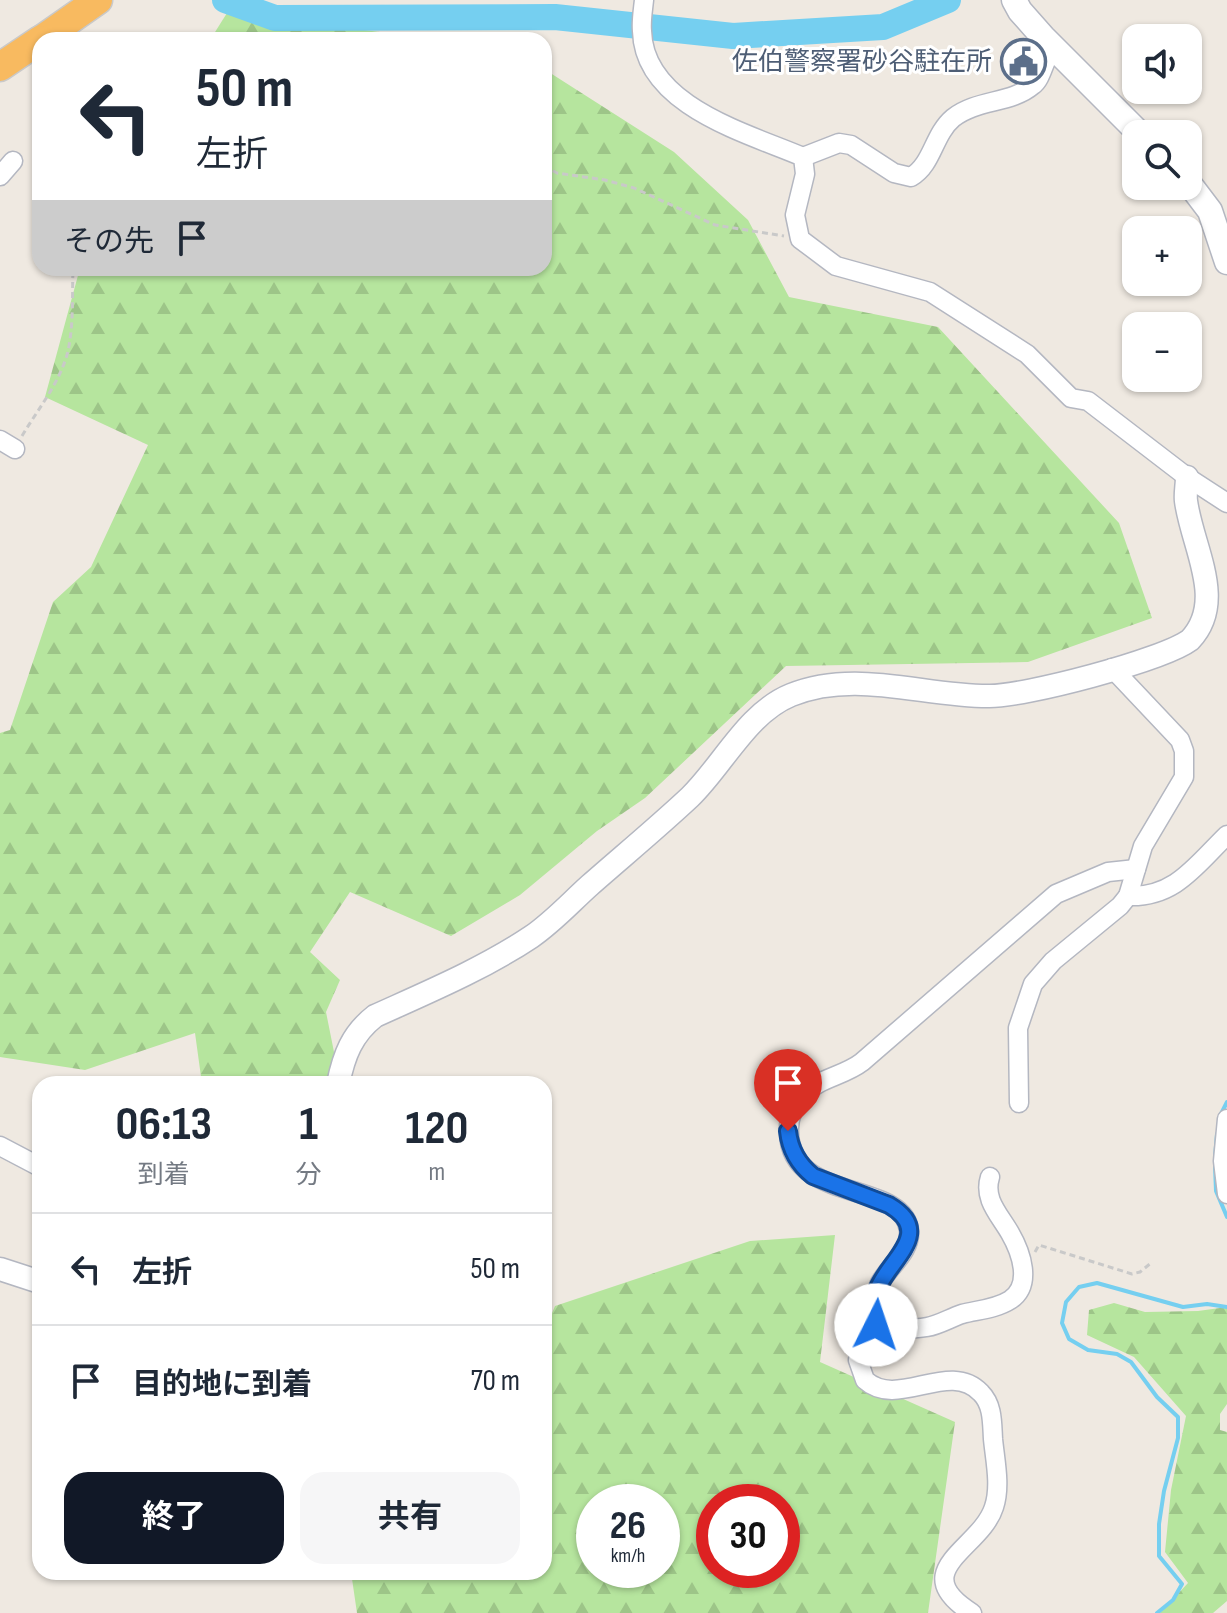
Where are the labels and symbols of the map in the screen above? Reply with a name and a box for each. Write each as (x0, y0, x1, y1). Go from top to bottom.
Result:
public building icon: 佐伯警察署砂谷駐在所 (999, 38, 1047, 86)
place label: 佐伯警察署砂谷駐在所 (732, 47, 992, 78)
pin (754, 1049, 822, 1131)
position arrow (834, 1283, 918, 1367)
speed limit sign: 30 (696, 1484, 800, 1588)

